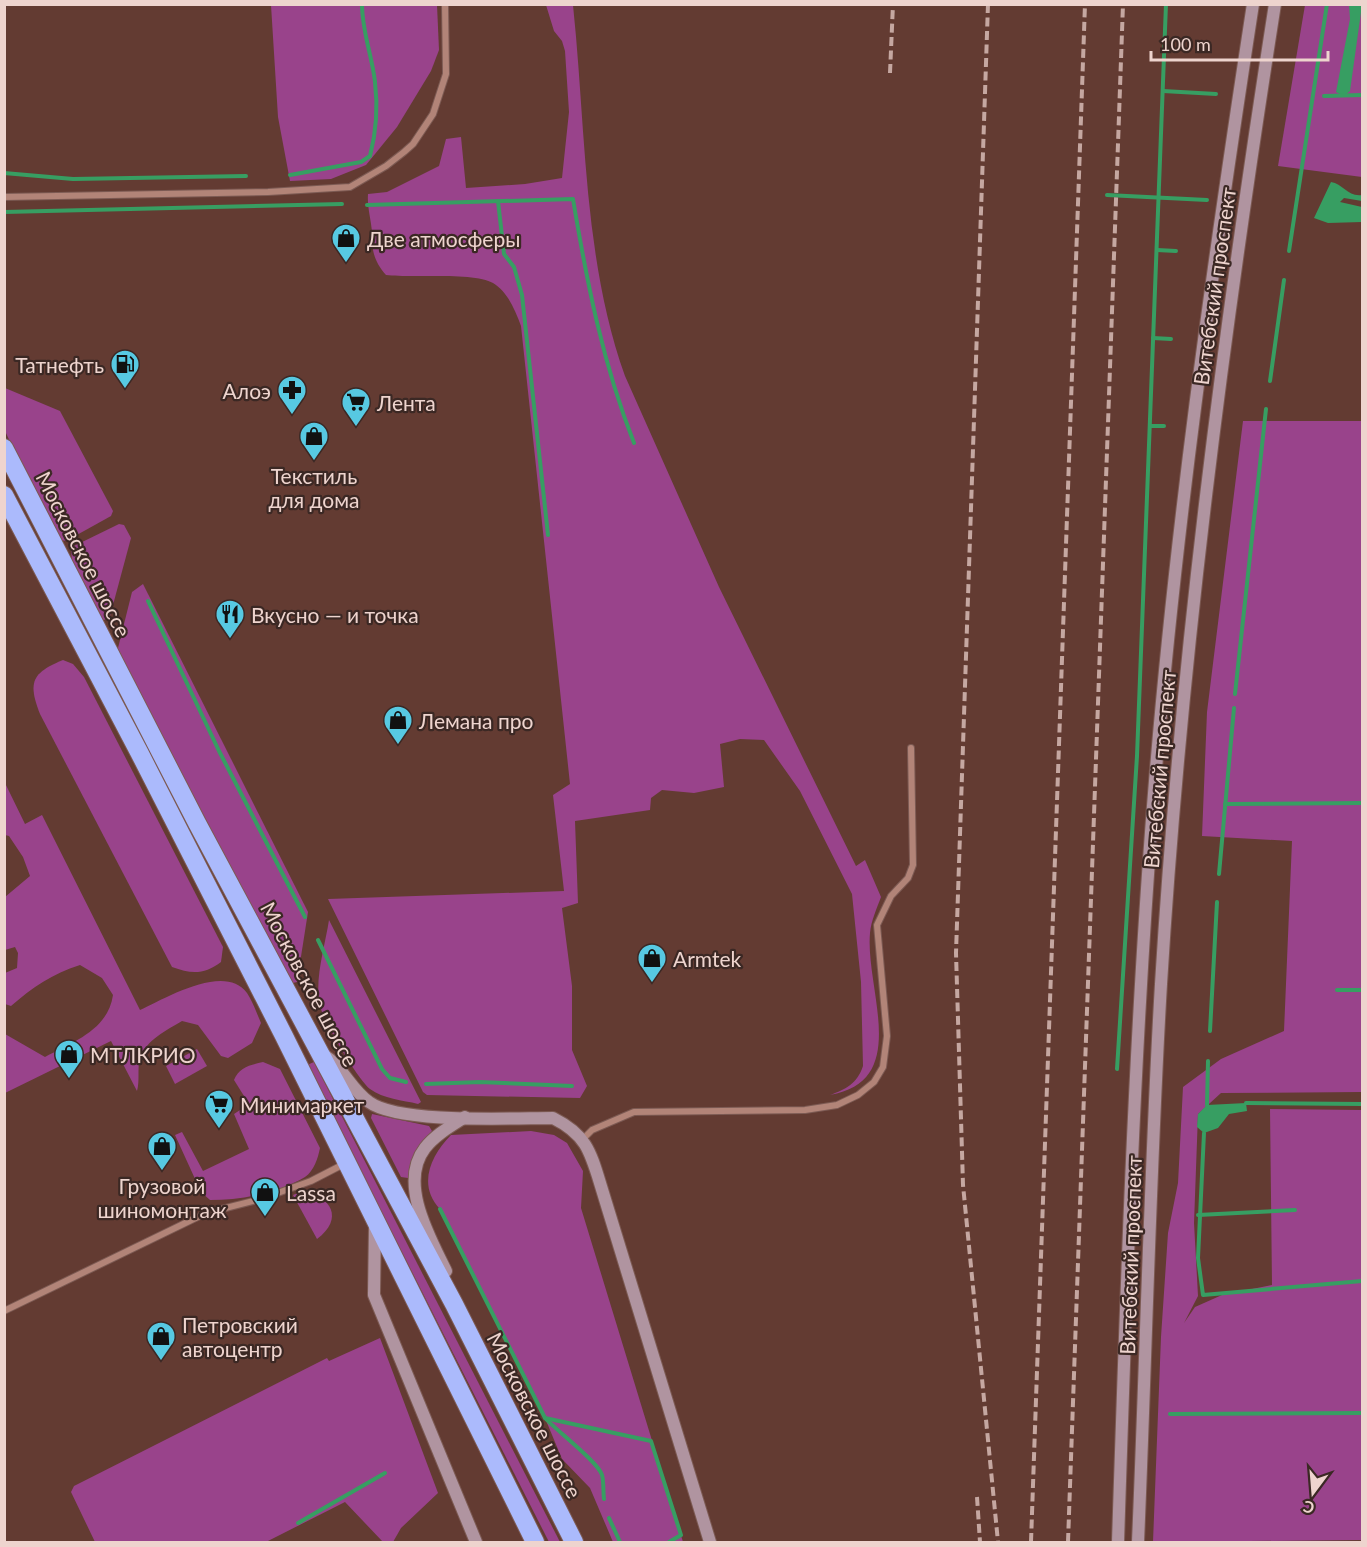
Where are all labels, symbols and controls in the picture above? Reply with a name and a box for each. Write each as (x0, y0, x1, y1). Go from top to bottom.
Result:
scale bar (1151, 24, 1328, 62)
text: 100 m (1160, 33, 1211, 55)
street label: Витебский проспект (1188, 185, 1240, 386)
shop icon: Две атмосферы (330, 222, 362, 264)
place label: Две атмосферы (367, 226, 520, 251)
fuel station icon: Татнефть (109, 348, 141, 390)
place label: Татнефть (15, 352, 104, 377)
pharmacy icon: Алоэ (276, 374, 308, 416)
place label: Алоэ (223, 378, 271, 403)
supermarket icon: Лента (340, 386, 372, 428)
place label: Лента (376, 390, 436, 415)
shop icon: Текстиль для дома (298, 420, 330, 462)
place label: Текстиль для дома (269, 463, 359, 512)
street label: Московское шоссе (31, 467, 137, 641)
restaurant icon: Вкусно — и точка (214, 598, 246, 640)
place label: Вкусно — и точка (251, 602, 419, 627)
street label: Витебский проспект (1138, 668, 1180, 869)
shop icon: Лемана про (382, 704, 414, 746)
place label: Лемана про (418, 708, 533, 733)
street label: Московское шоссе (256, 897, 364, 1071)
shop icon: Armtek (636, 942, 668, 984)
place label: Armtek (673, 946, 742, 971)
shop icon: МТЛКРИО (53, 1038, 85, 1080)
place label: МТЛКРИО (90, 1042, 196, 1067)
supermarket icon: Минимаркет (203, 1088, 235, 1130)
place label: Минимаркет (240, 1092, 365, 1117)
shop icon: Грузовой шиномонтаж (146, 1130, 178, 1172)
street label: Витебский проспект (1114, 1155, 1146, 1355)
place label: Грузовой шиномонтаж (97, 1173, 227, 1222)
shop icon: Lassa (249, 1176, 281, 1218)
place label: Lassa (286, 1180, 336, 1205)
place label: Петровский автоцентр (182, 1312, 298, 1361)
shop icon: Петровский автоцентр (145, 1320, 177, 1362)
street label: Московское шоссе (482, 1328, 588, 1502)
north arrow (1283, 1463, 1343, 1523)
text: С (1301, 1497, 1316, 1518)

